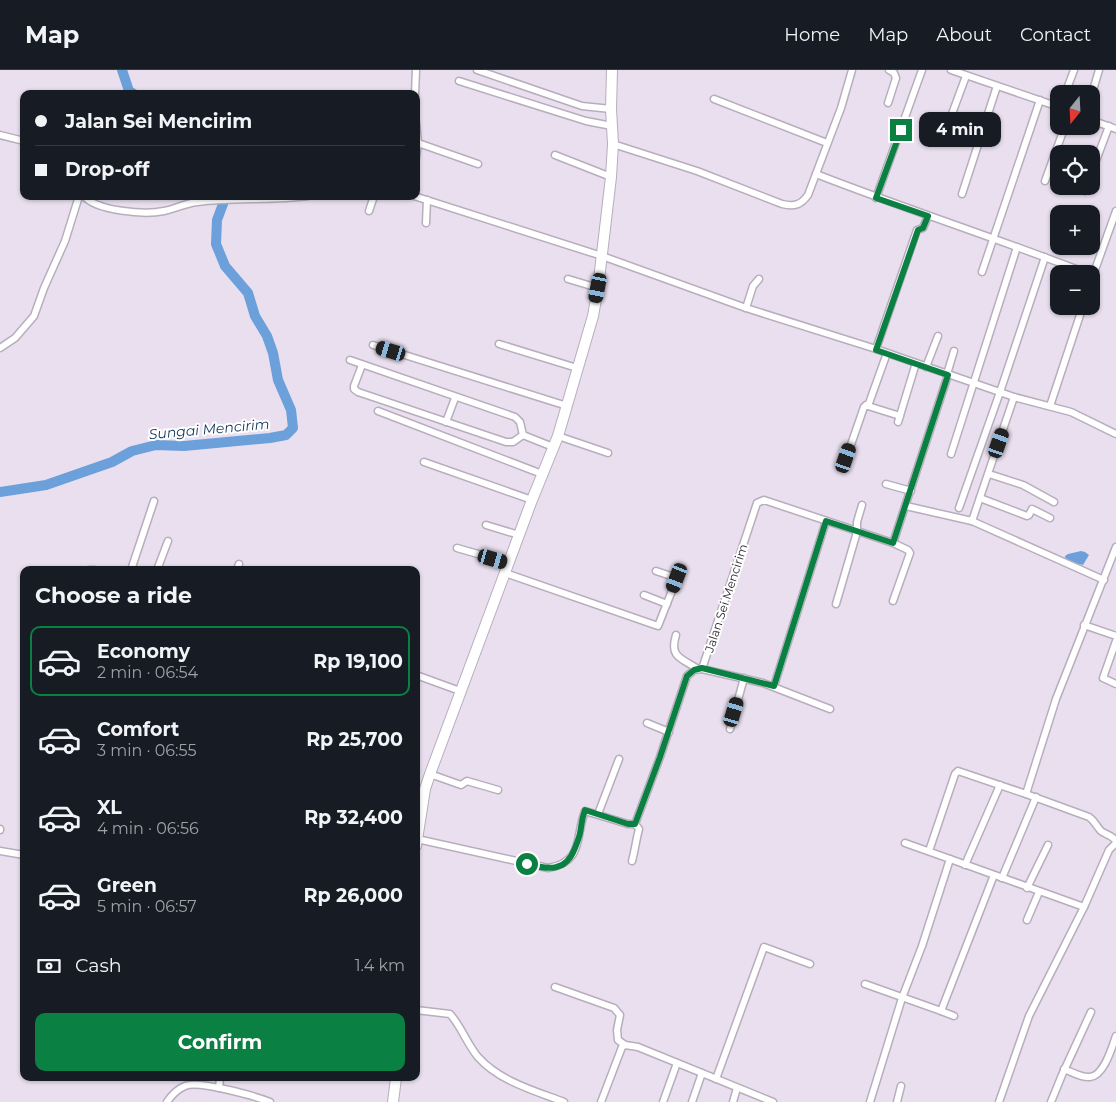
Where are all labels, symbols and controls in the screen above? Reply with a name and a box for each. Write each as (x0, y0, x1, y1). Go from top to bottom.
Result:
text: Map (25, 20, 79, 49)
text: Home (784, 24, 840, 46)
text: Map (868, 24, 908, 46)
text: About (936, 24, 992, 46)
text: Contact (1020, 24, 1091, 46)
north arrow (1050, 85, 1100, 135)
map controls (1050, 85, 1100, 315)
text: Jalan Sei Mencirim (65, 110, 252, 133)
callout: 4 min (918, 112, 1001, 148)
route end (890, 119, 912, 141)
text: 4 min (936, 120, 984, 139)
button: locate (1050, 145, 1100, 195)
text: Drop-off (65, 158, 149, 181)
button: + (1050, 205, 1100, 255)
button: − (1050, 265, 1100, 315)
car (587, 272, 608, 304)
car (374, 339, 407, 363)
water label: Sungai Mencirim (148, 415, 270, 443)
car (987, 426, 1010, 460)
car (834, 441, 857, 475)
street label: Jalan Sei Mencirim (701, 542, 751, 655)
car (476, 548, 509, 570)
car (664, 561, 689, 595)
text: Choose a ride (35, 582, 192, 609)
icon: car (37, 639, 82, 684)
text: Economy (97, 640, 190, 663)
text: Rp 19,100 (313, 650, 403, 673)
text: 2 min · 06:54 (97, 663, 198, 682)
car (722, 695, 745, 729)
icon: car (37, 717, 82, 762)
text: Comfort (97, 718, 179, 741)
text: Rp 25,700 (306, 728, 403, 751)
text: 3 min · 06:55 (97, 741, 197, 760)
icon: car (37, 795, 82, 840)
text: XL (97, 796, 122, 819)
text: Rp 32,400 (304, 806, 403, 829)
text: 4 min · 06:56 (97, 819, 199, 838)
route start (516, 853, 538, 875)
icon: car (37, 873, 82, 918)
text: Green (97, 874, 157, 897)
text: Rp 26,000 (304, 884, 403, 907)
text: 5 min · 06:57 (97, 897, 197, 916)
icon: cash (35, 952, 63, 980)
text: Cash (75, 954, 122, 977)
text: 1.4 km (355, 956, 405, 975)
button: Confirm (35, 1013, 405, 1071)

